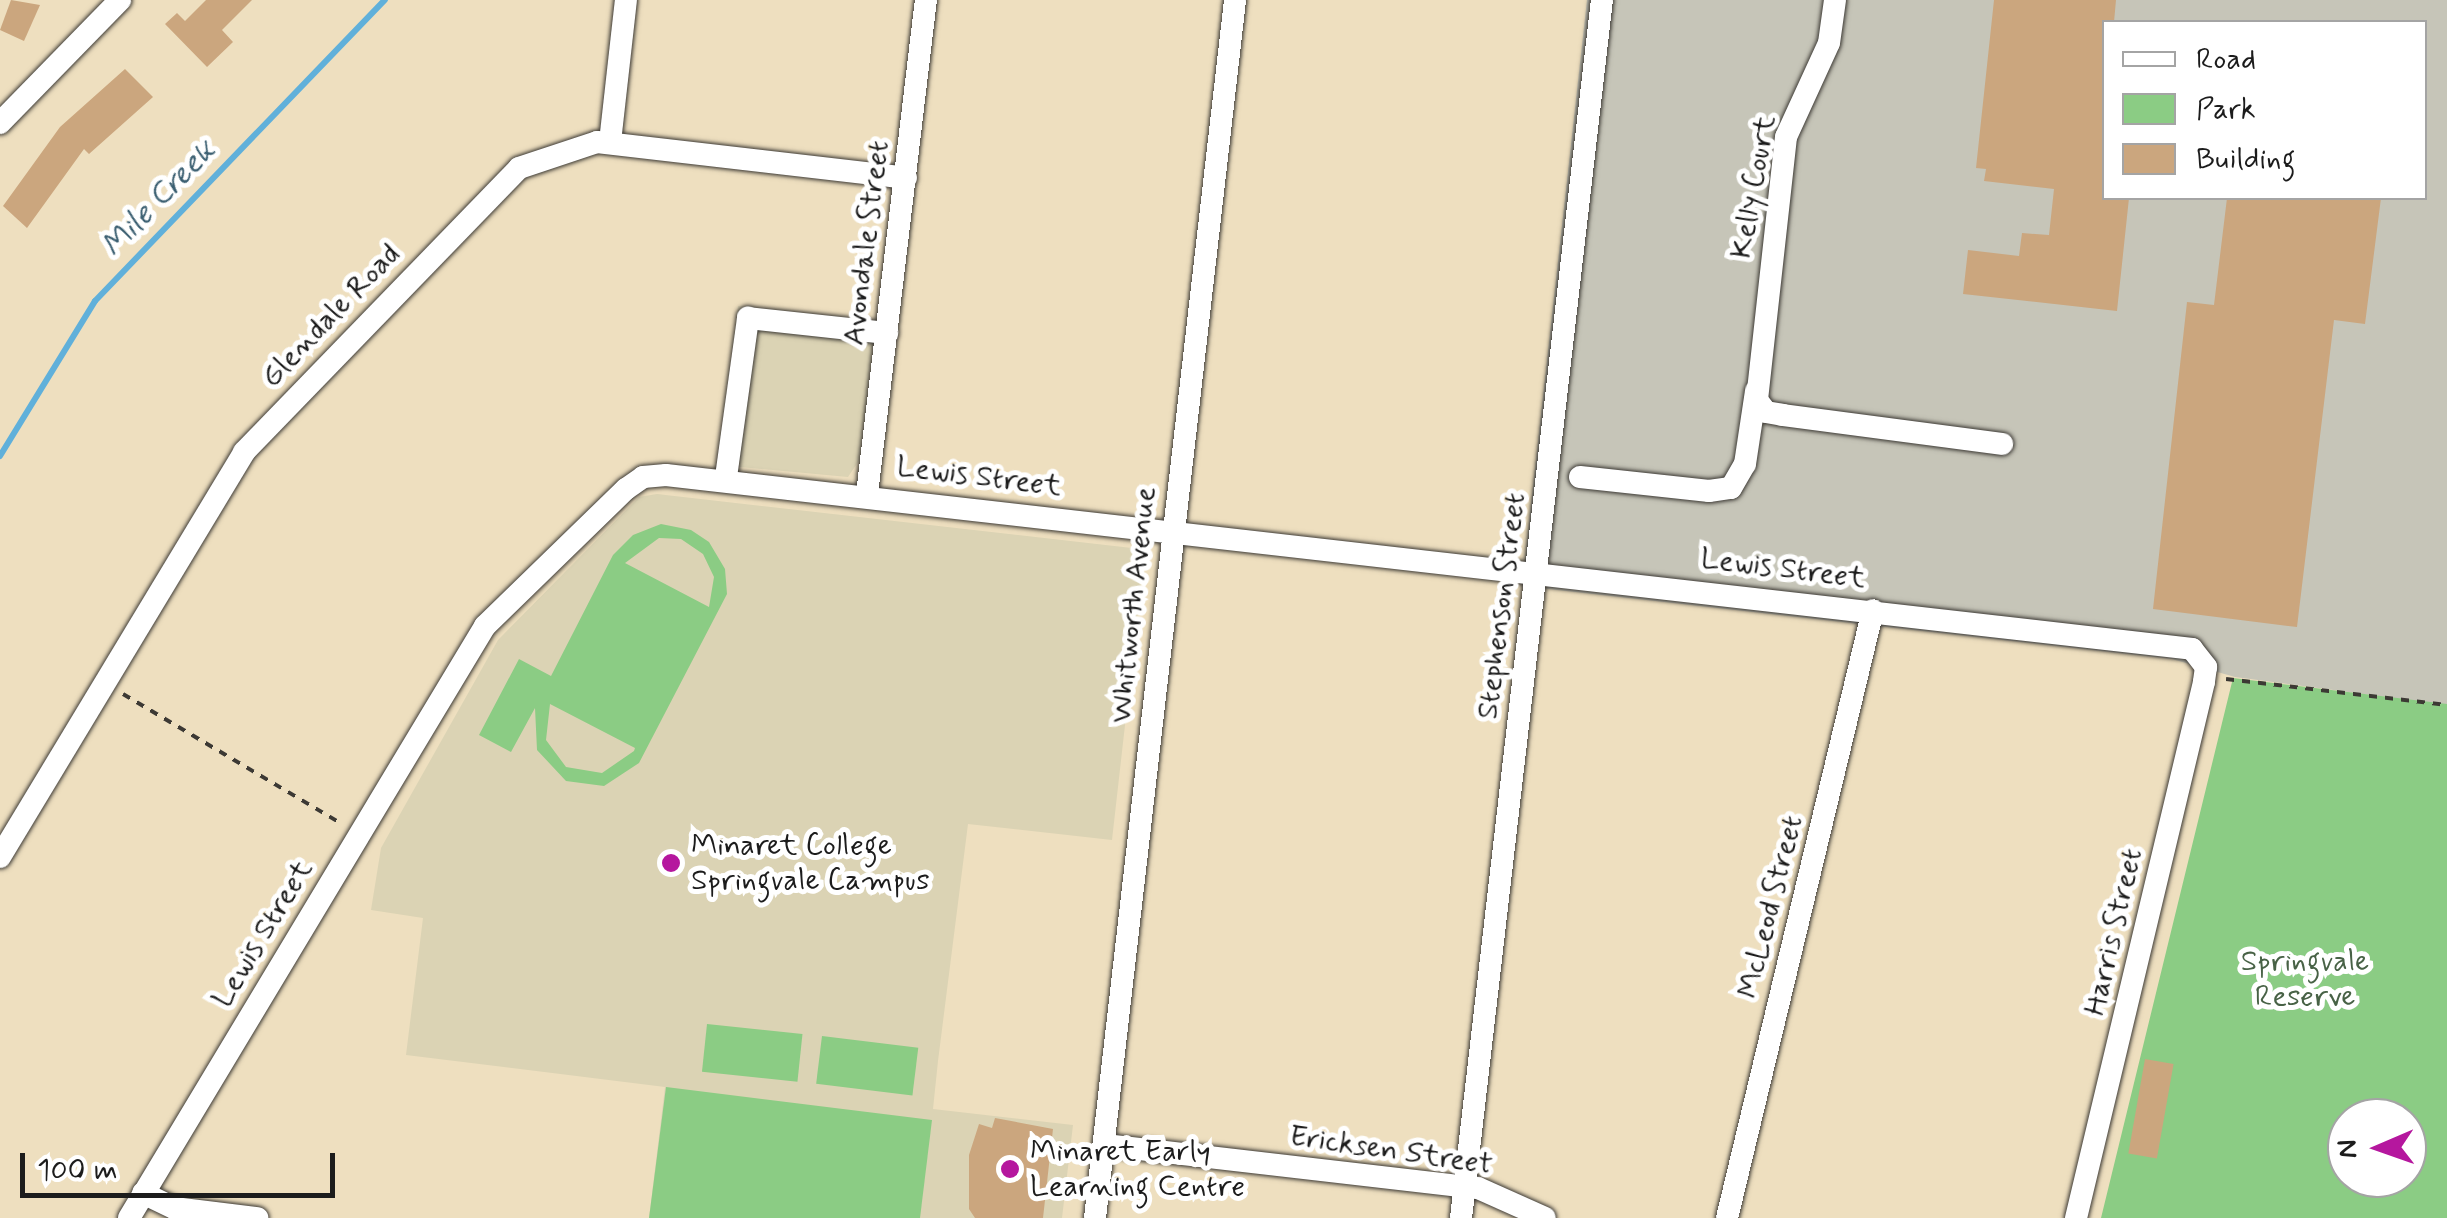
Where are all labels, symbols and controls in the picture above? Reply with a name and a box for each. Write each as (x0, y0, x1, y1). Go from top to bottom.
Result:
legend (2102, 20, 2427, 200)
text: Road (2196, 40, 2256, 79)
text: Park (2196, 90, 2256, 129)
street label: Kelly Court (1724, 113, 1784, 261)
water label: Mile Creek (94, 133, 224, 265)
street label: Avondale Street (836, 136, 898, 350)
text: Building (2196, 140, 2295, 179)
street label: Glendale Road (254, 238, 408, 394)
street label: Lewis Street (895, 449, 1063, 505)
street label: Whitworth Avenue (1104, 485, 1164, 725)
street label: Stephenson Street (1470, 489, 1534, 723)
street label: Lewis Street (1699, 541, 1867, 597)
street label: McLeod Street (1730, 809, 1812, 1005)
place label: Minaret College Springvale Campus (691, 828, 929, 898)
street label: Harris Street (2077, 842, 2151, 1022)
marker: Minaret College Springvale Campus (660, 852, 682, 874)
street label: Lewis Street (205, 854, 321, 1014)
park label: Springvale Reserve (2241, 944, 2369, 1014)
north arrow (2327, 1098, 2427, 1198)
street label: Ericksen Street (1288, 1119, 1494, 1183)
scale bar (25, 1133, 340, 1195)
place label: Minaret Early Learning Centre (1030, 1134, 1250, 1204)
text: N (2330, 1139, 2367, 1159)
text: 100 m (37, 1151, 118, 1190)
marker: Minaret Early Learning Centre (999, 1158, 1021, 1180)

